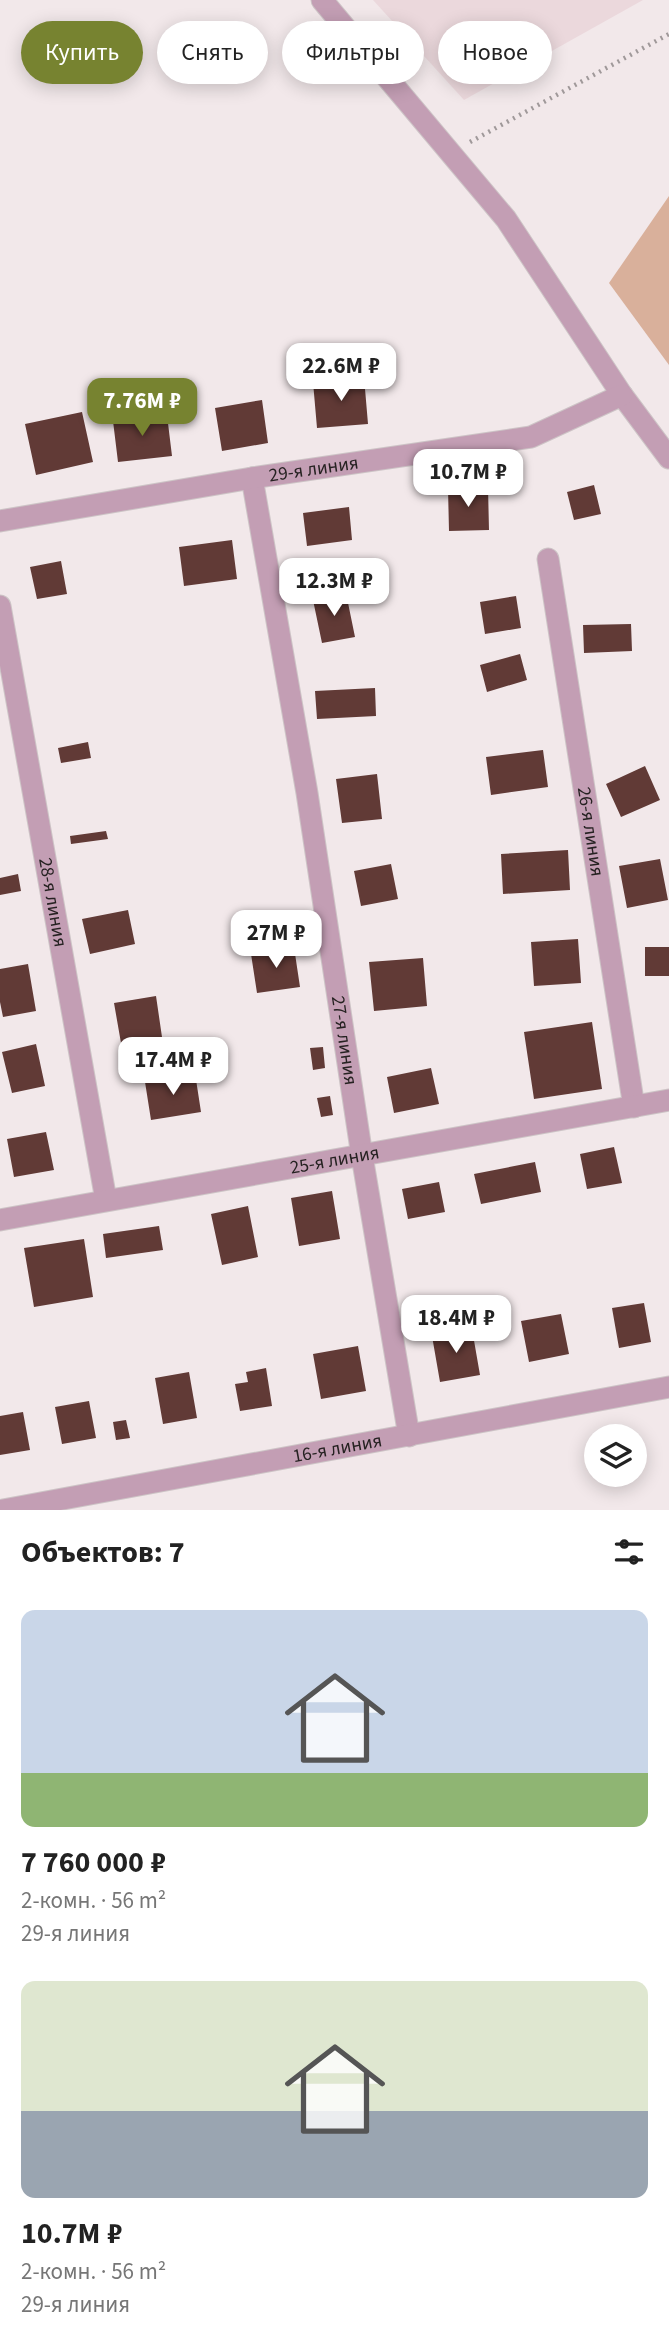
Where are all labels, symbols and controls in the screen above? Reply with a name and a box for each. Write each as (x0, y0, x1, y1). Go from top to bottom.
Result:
chip: Купить (21, 21, 143, 84)
chip: Снять (157, 21, 268, 84)
chip: Фильтры (282, 21, 424, 84)
chip: Новое (438, 21, 552, 84)
pin: 22.6M ₽ (276, 344, 406, 403)
text: 22.6M ₽ (302, 349, 380, 382)
pin: 7.76M ₽ (77, 378, 207, 438)
text: 7.76M ₽ (103, 384, 181, 417)
street label: 29-я линия (267, 449, 360, 489)
pin: 10.7M ₽ (403, 449, 533, 509)
text: 10.7M ₽ (429, 455, 507, 488)
pin: 12.3M ₽ (269, 558, 399, 618)
text: 12.3M ₽ (295, 564, 373, 597)
street label: 26-я линия (570, 785, 611, 878)
street label: 28-я линия (32, 855, 74, 949)
pin: 27M ₽ (227, 911, 325, 970)
text: 27M ₽ (247, 916, 305, 949)
street label: 27-я линия (324, 994, 365, 1087)
pin: 17.4M ₽ (108, 1038, 238, 1097)
text: 17.4M ₽ (134, 1043, 212, 1076)
street label: 25-я линия (288, 1139, 381, 1181)
pin: 18.4M ₽ (391, 1296, 521, 1355)
text: 18.4M ₽ (417, 1301, 495, 1334)
map controls (584, 1424, 647, 1487)
button: layers (584, 1424, 647, 1487)
street label: 16-я линия (290, 1427, 384, 1470)
text: Объектов: 7 (21, 1531, 185, 1574)
icon: filters (610, 1533, 648, 1571)
icon: home (272, 1655, 398, 1781)
text: 7 760 000 ₽ (21, 1841, 166, 1884)
text: 2-комн. · 56 m² (21, 1884, 166, 1917)
text: 29-я линия (21, 1917, 130, 1950)
icon: home (272, 2026, 398, 2152)
text: 10.7M ₽ (21, 2212, 122, 2255)
text: 2-комн. · 56 m² (21, 2255, 166, 2288)
text: 29-я линия (21, 2288, 130, 2321)

